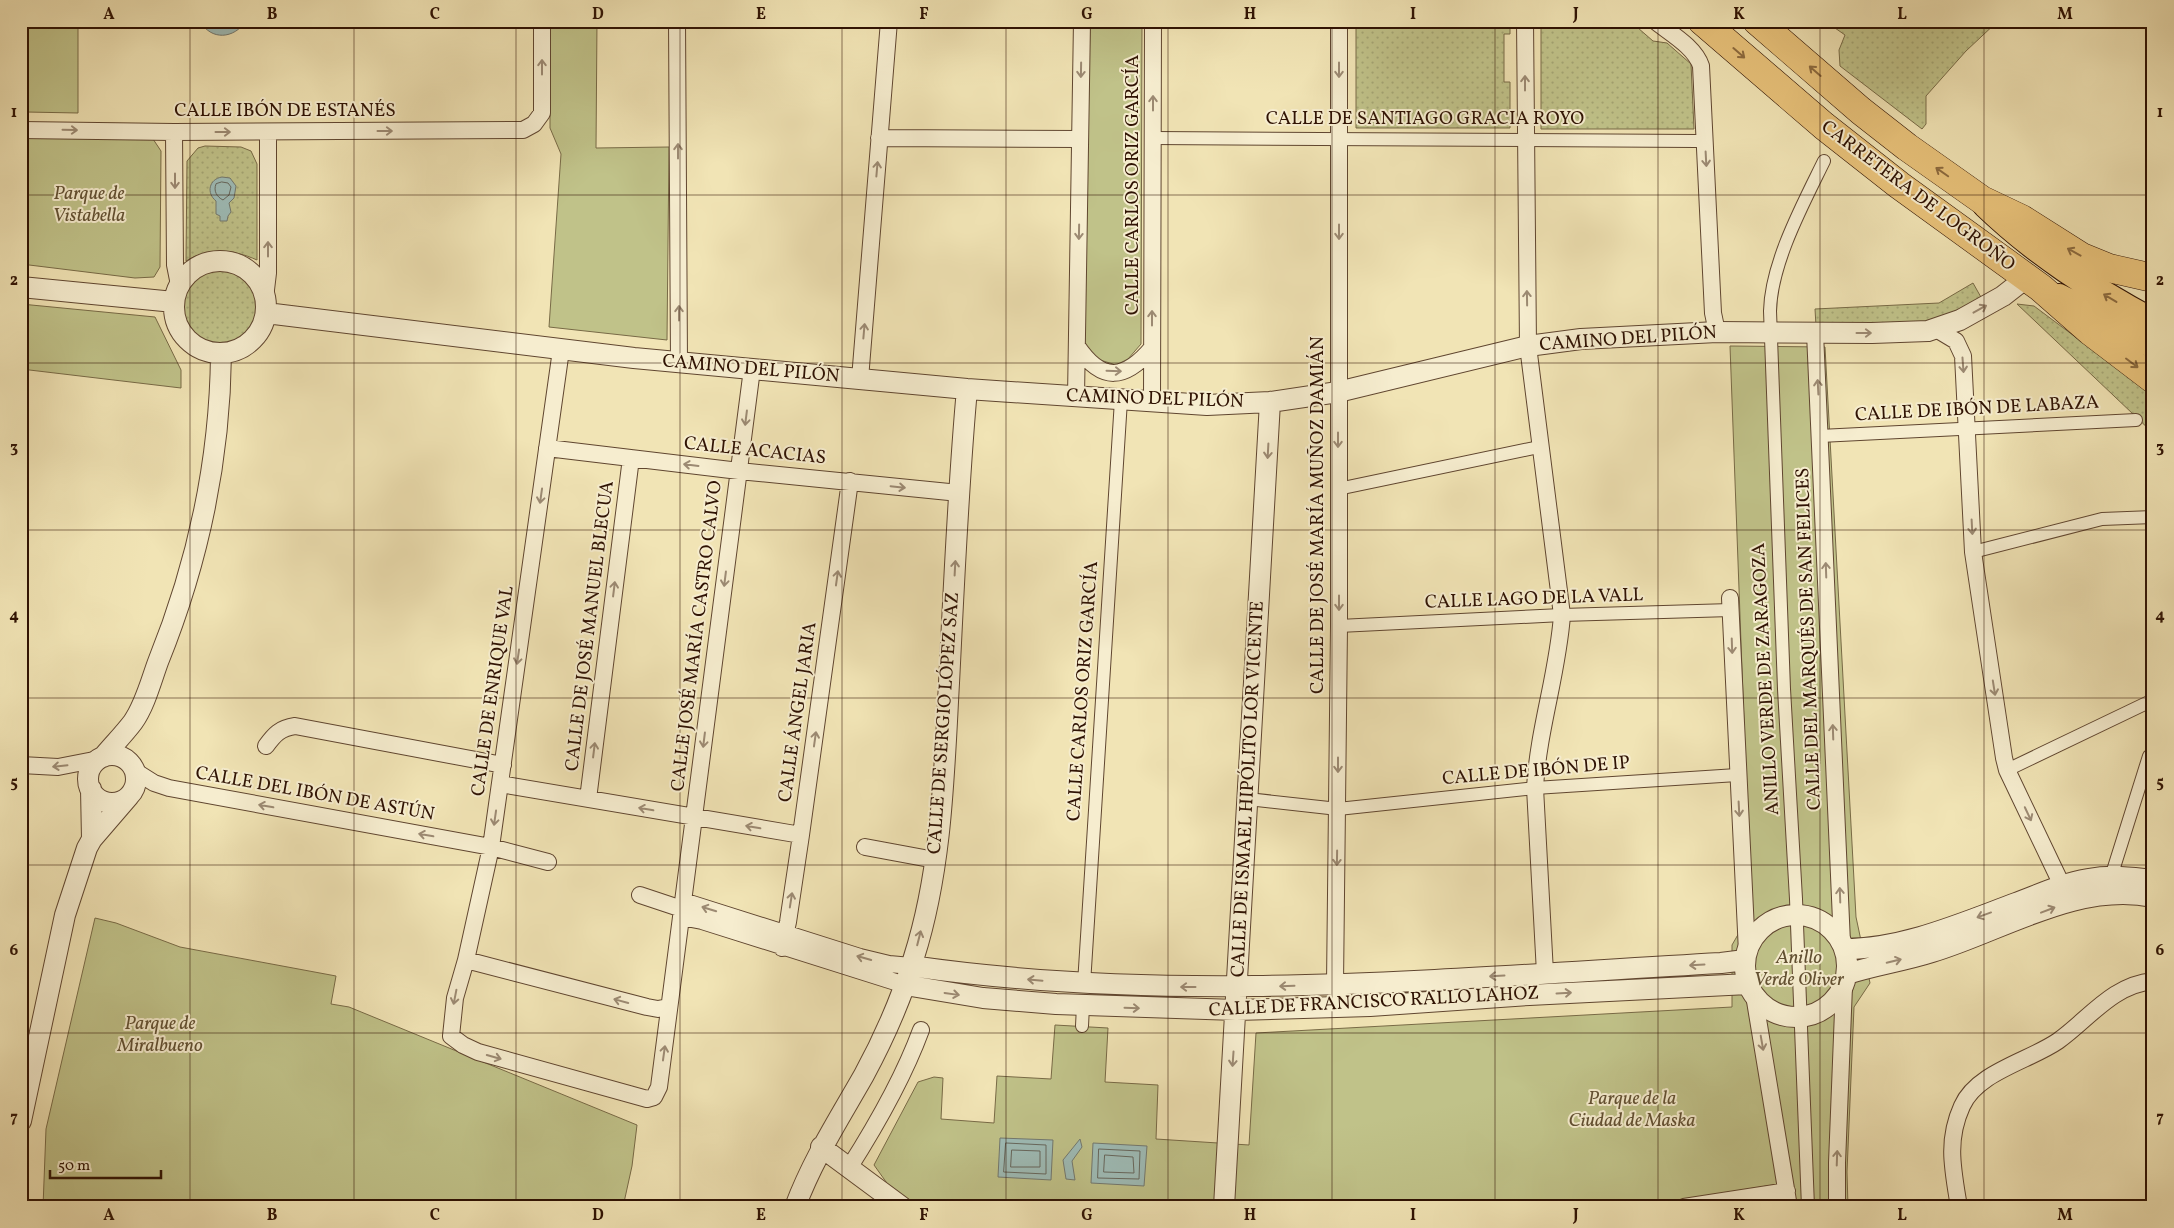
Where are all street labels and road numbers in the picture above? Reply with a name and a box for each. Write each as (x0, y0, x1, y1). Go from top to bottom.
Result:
street label: CALLE CARLOS ORIZ GARCÍA (1120, 55, 1146, 315)
street label: CALLE IBÓN DE ESTANÉS (174, 98, 396, 124)
street label: CALLE DE SANTIAGO GRACIA ROYO (1266, 106, 1584, 132)
street label: CARRETERA DE LOGROÑO (1816, 114, 2021, 278)
street label: CAMINO DEL PILÓN (1538, 320, 1718, 358)
street label: CALLE DE JOSÉ MARÍA MUÑOZ DAMIÁN (1305, 336, 1331, 694)
street label: CAMINO DEL PILÓN (661, 348, 841, 390)
street label: CAMINO DEL PILÓN (1066, 383, 1244, 415)
street label: CALLE DE IBÓN DE LABAZA (1854, 390, 2100, 428)
street label: CALLE ACACIAS (683, 431, 827, 471)
street label: CALLE DEL MARQUÉS DE SAN FELICES (1790, 467, 1828, 811)
street label: CALLE DE JOSÉ MANUEL BLECUA (559, 479, 621, 773)
street label: CALLE JOSÉ MARÍA CASTRO CALVO (665, 479, 729, 793)
street label: ANILLO VERDE DE ZARAGOZA (1746, 542, 1786, 816)
street label: CALLE CARLOS ORIZ GARCÍA (1061, 560, 1105, 822)
street label: CALLE LAGO DE LA VALL (1424, 582, 1644, 616)
street label: CALLE DE ENRIQUE VAL (465, 584, 521, 798)
street label: CALLE DE SERGIO LÓPEZ SAZ (922, 591, 966, 855)
street label: CALLE DE ISMAEL HIPÓLITO LOR VICENTE (1225, 600, 1271, 978)
street label: CALLE ÁNGEL JARIA (772, 620, 824, 804)
street label: CALLE DE IBÓN DE IP (1441, 750, 1631, 792)
street label: CALLE DEL IBÓN DE ASTÚN (193, 760, 437, 828)
street label: CALLE DE FRANCISCO RALLO LAHOZ (1208, 980, 1540, 1024)

